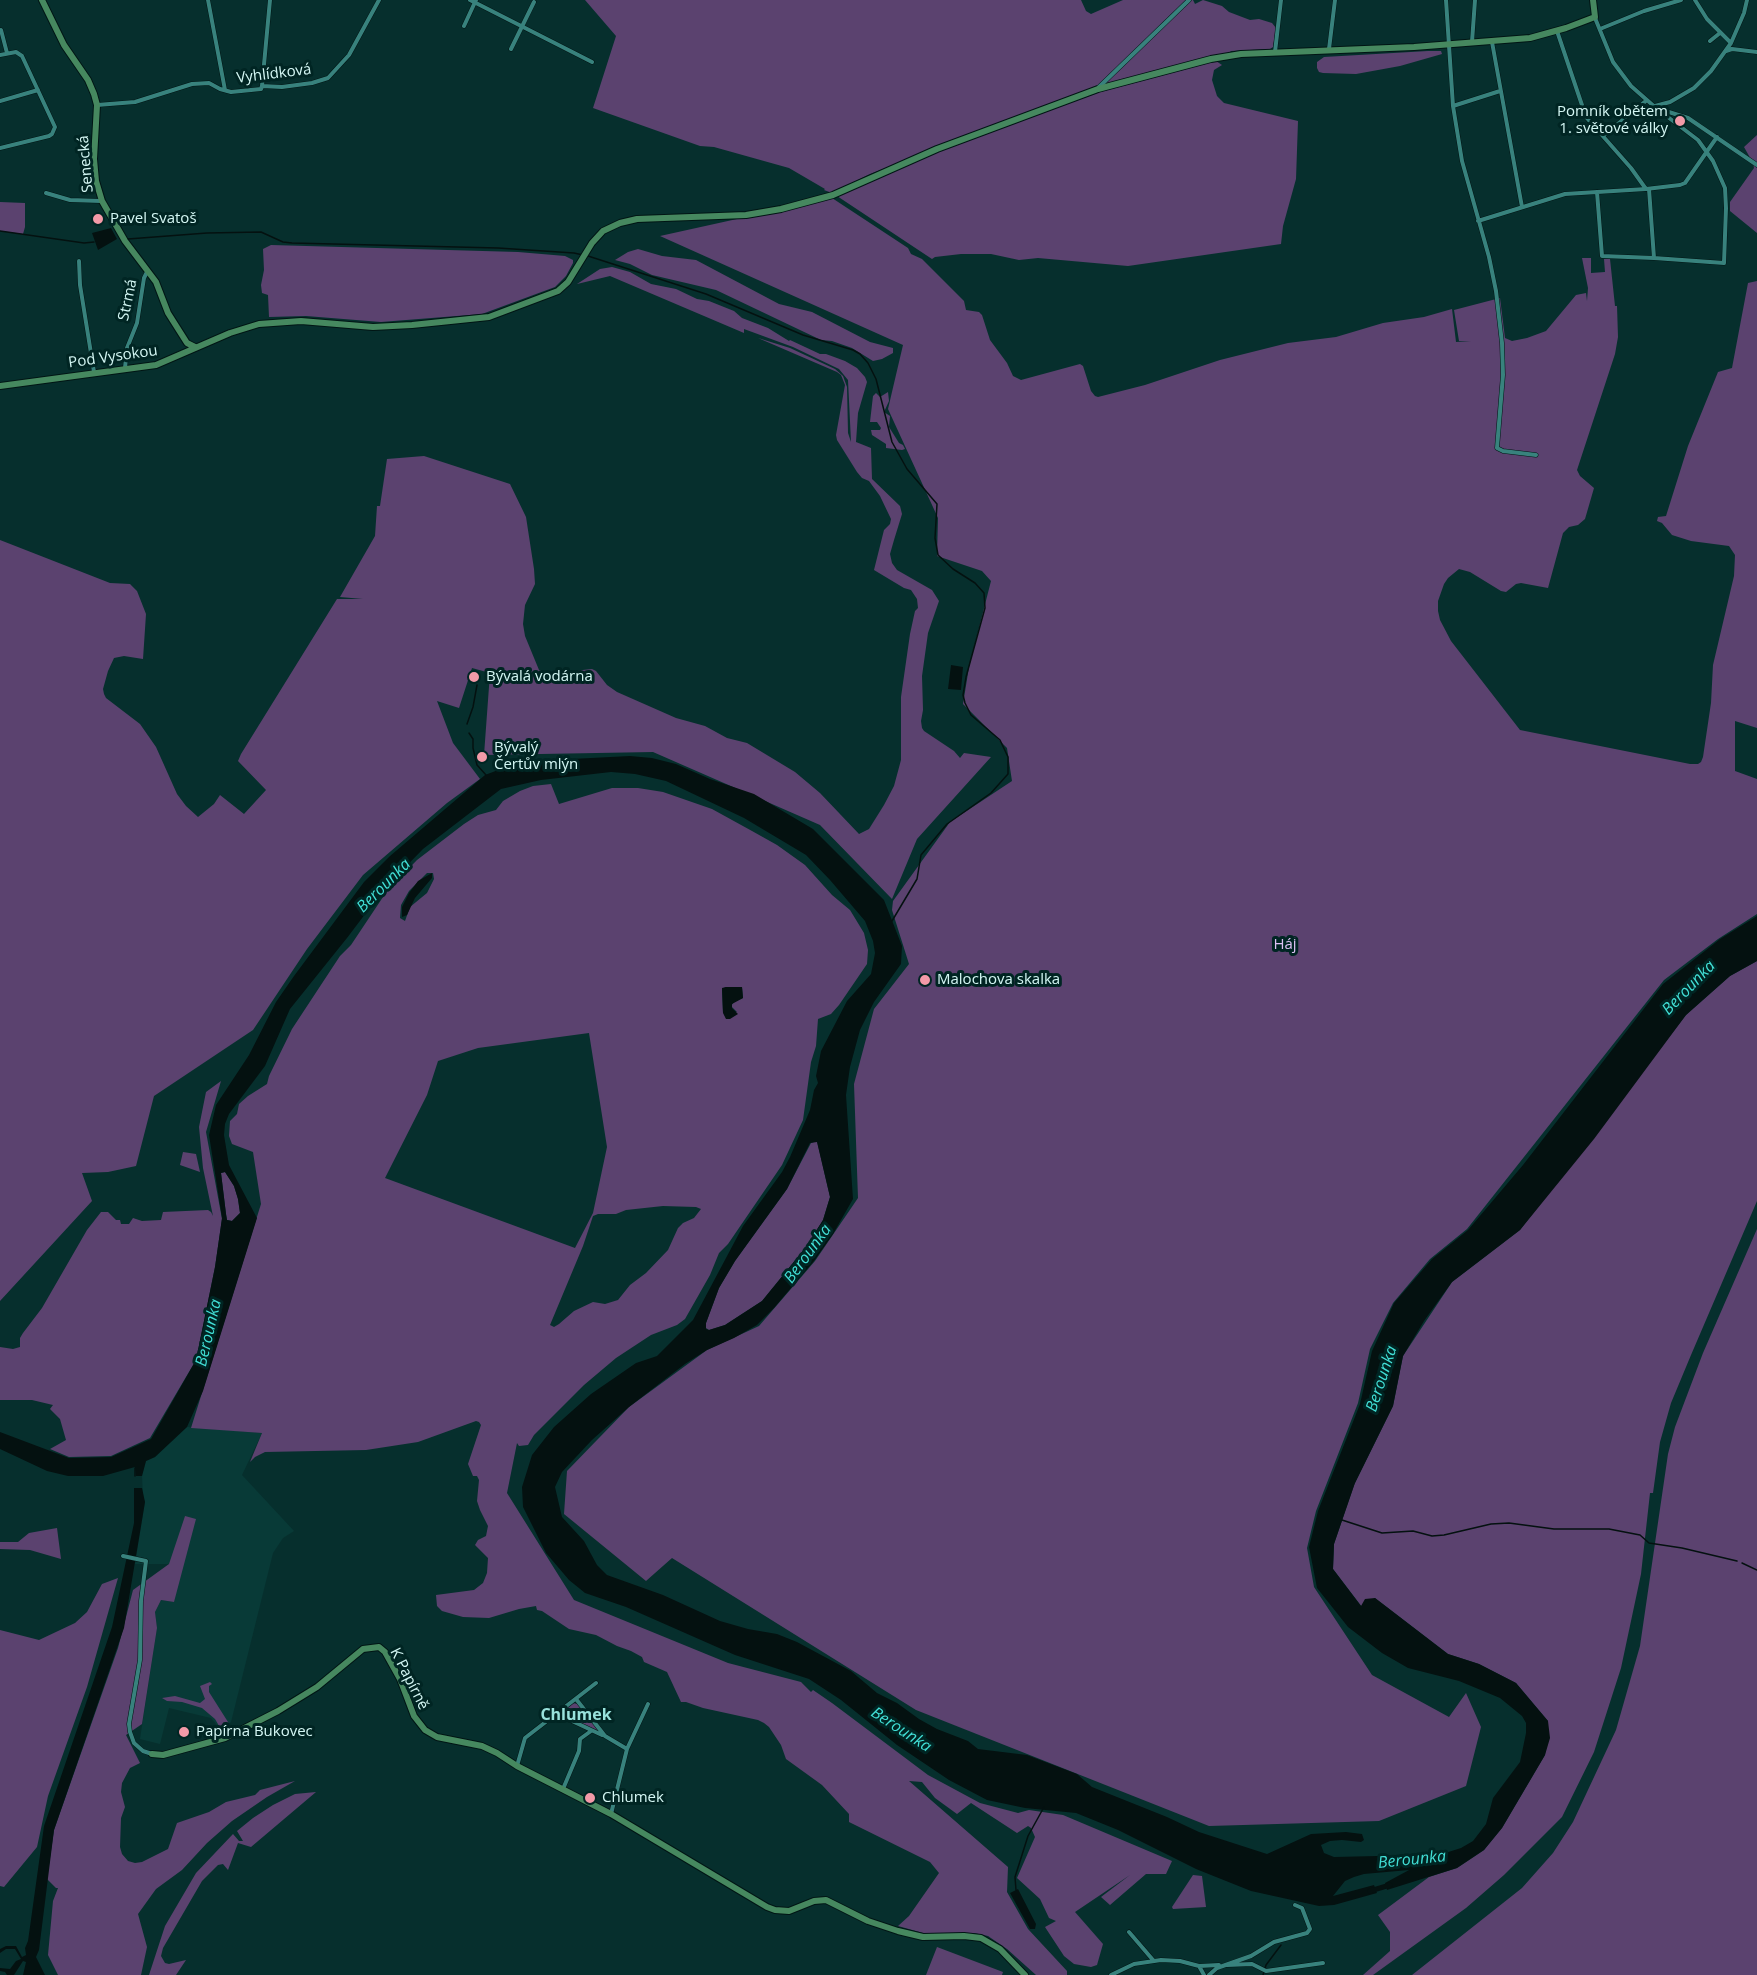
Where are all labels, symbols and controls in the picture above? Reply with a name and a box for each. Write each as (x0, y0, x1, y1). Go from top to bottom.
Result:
street label: Vyhlídková (236, 60, 312, 88)
place label: Pomník obětem 1. světové války (1557, 103, 1668, 138)
marker: Pomník obětem 1. světové války (1673, 114, 1687, 128)
street label: Senecká (75, 134, 97, 194)
place label: Pavel Svatoš (110, 210, 197, 228)
marker: Pavel Svatoš (91, 212, 105, 226)
street label: Strmá (115, 278, 141, 322)
street label: Pod Vysokou (67, 342, 159, 372)
place label: Bývalá vodárna (486, 668, 593, 686)
marker: Bývalá vodárna (467, 670, 481, 684)
place label: Bývalý Čertův mlýn (494, 739, 578, 774)
marker: Bývalý Čertův mlýn (475, 750, 489, 764)
water label: Berounka (353, 855, 415, 917)
park label: Háj (1273, 936, 1297, 954)
water label: Berounka (1658, 957, 1720, 1019)
place label: Malochova skalka (937, 971, 1060, 989)
marker: Malochova skalka (918, 973, 932, 987)
water label: Berounka (780, 1221, 836, 1287)
water label: Berounka (192, 1298, 226, 1368)
water label: Berounka (1362, 1344, 1402, 1414)
street label: K Papírně (386, 1645, 432, 1713)
water label: Berounka (867, 1703, 935, 1757)
district label: Chlumek (540, 1705, 612, 1725)
place label: Papírna Bukovec (196, 1723, 313, 1741)
marker: Papírna Bukovec (177, 1725, 191, 1739)
place label: Chlumek (602, 1789, 664, 1807)
marker: Chlumek (583, 1791, 597, 1805)
water label: Berounka (1377, 1847, 1447, 1873)

